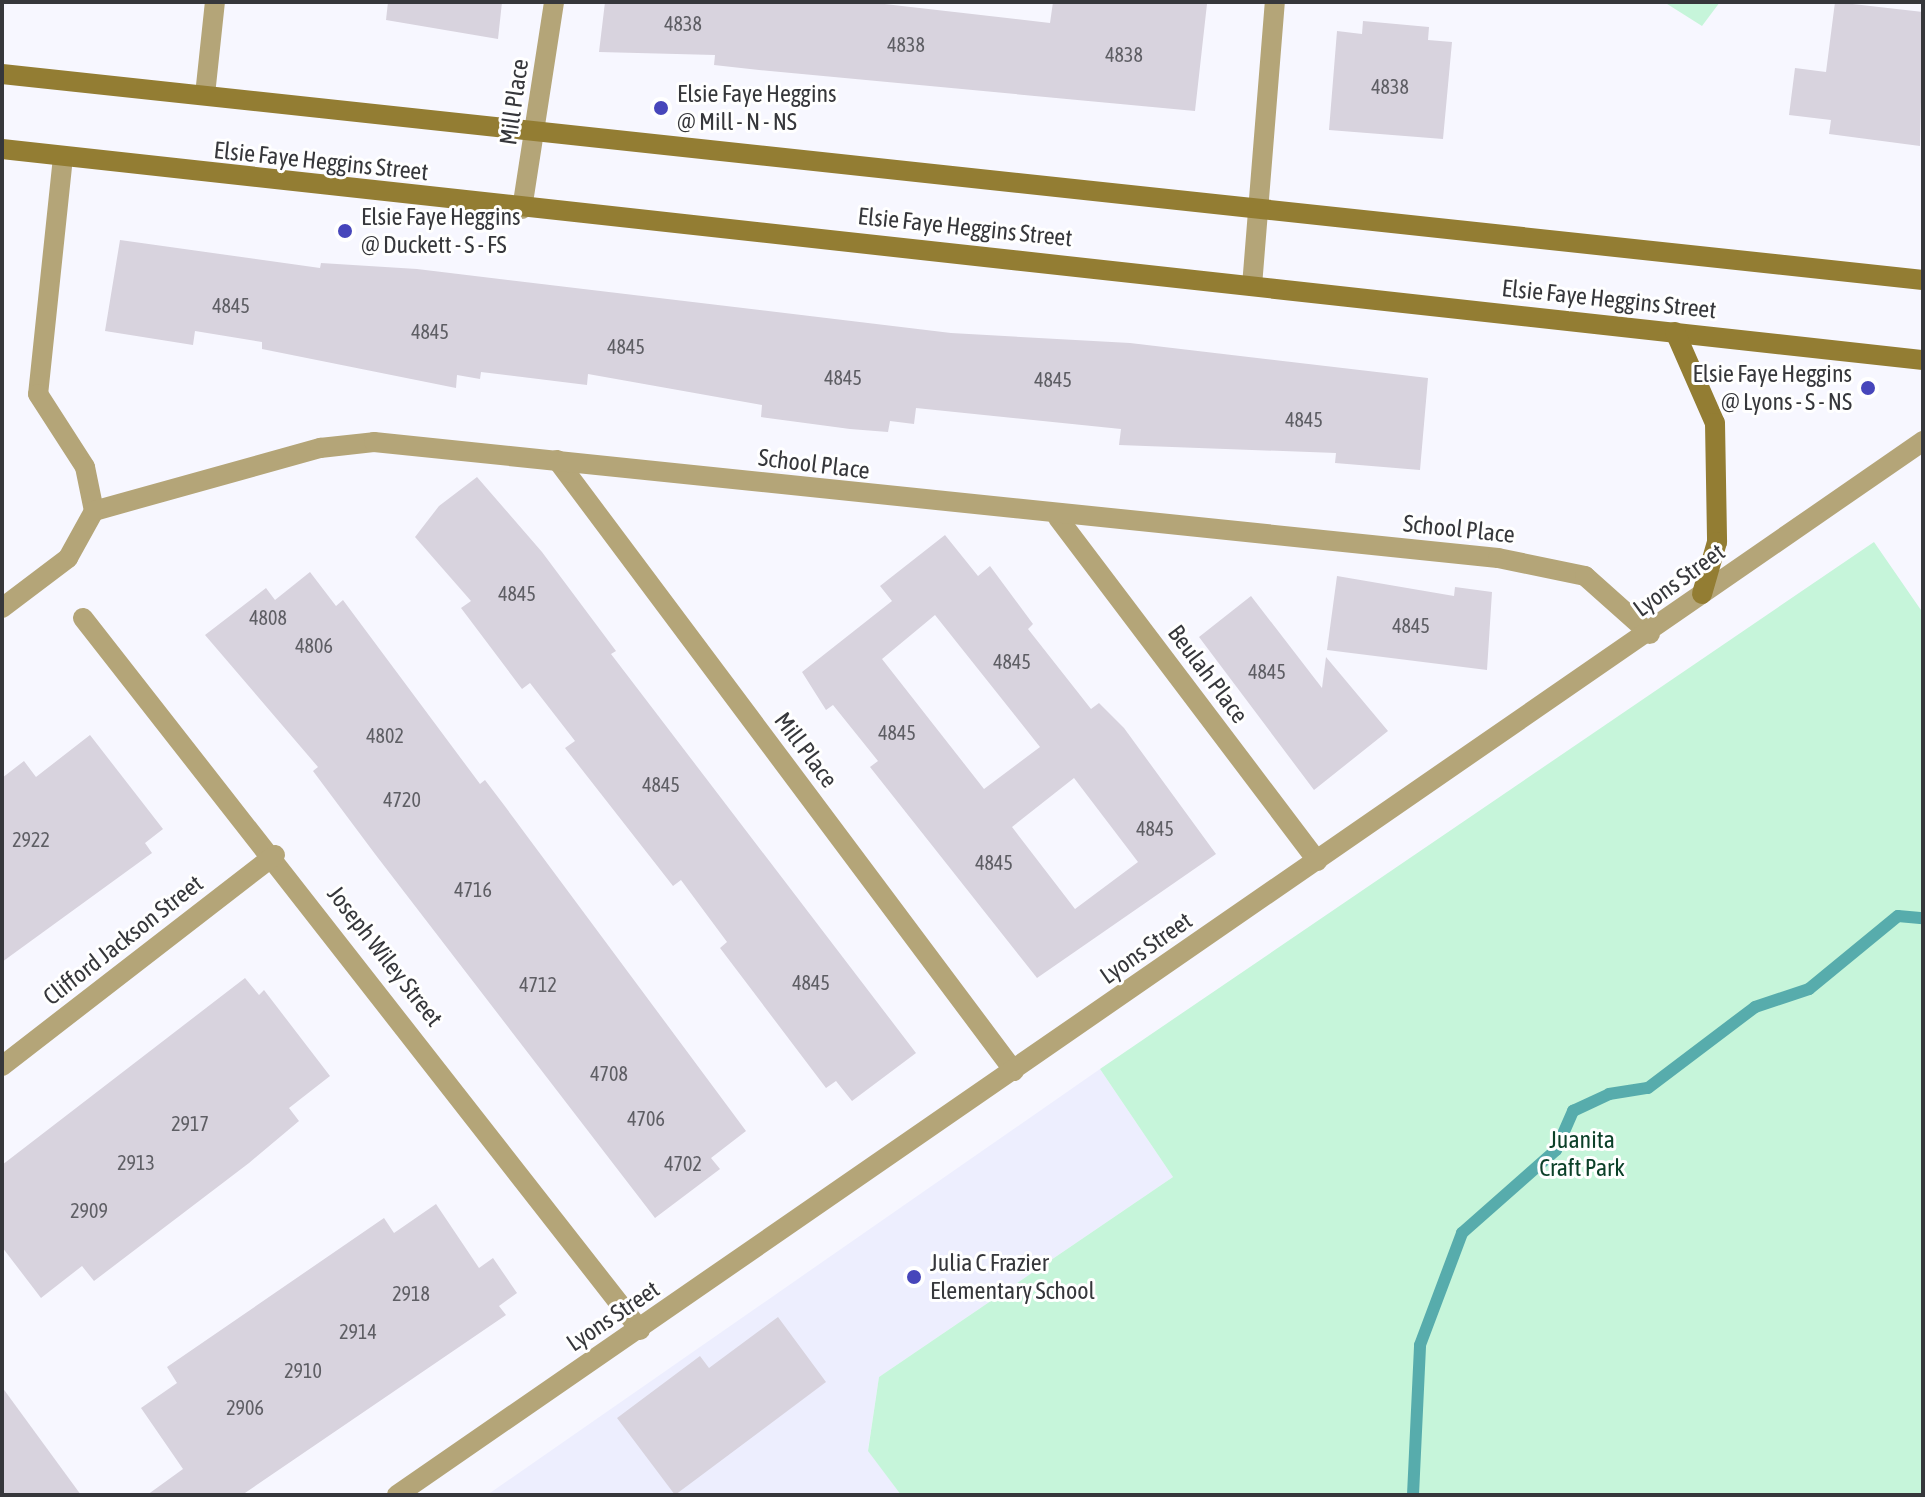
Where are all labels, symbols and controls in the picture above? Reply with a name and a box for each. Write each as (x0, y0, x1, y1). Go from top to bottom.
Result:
house number: 4838 (664, 11, 702, 35)
house number: 4838 (887, 32, 925, 56)
house number: 4838 (1105, 42, 1143, 66)
street label: Mill Place (494, 57, 534, 147)
house number: 4838 (1371, 74, 1409, 98)
place label: Elsie Faye Heggins @ Mill - N - NS (677, 80, 837, 136)
marker: Elsie Faye Heggins @ Mill - N - NS (652, 99, 670, 117)
street label: Elsie Faye Heggins Street (212, 135, 430, 187)
street label: Elsie Faye Heggins Street (856, 201, 1074, 253)
place label: Elsie Faye Heggins @ Duckett - S - FS (361, 203, 521, 259)
marker: Elsie Faye Heggins @ Duckett - S - FS (336, 222, 354, 240)
street label: Elsie Faye Heggins Street (1500, 273, 1718, 325)
house number: 4845 (212, 293, 250, 317)
house number: 4845 (411, 319, 449, 343)
house number: 4845 (607, 334, 645, 358)
place label: Elsie Faye Heggins @ Lyons - S - NS (1692, 360, 1852, 416)
house number: 4845 (824, 365, 862, 389)
house number: 4845 (1034, 367, 1072, 391)
marker: Elsie Faye Heggins @ Lyons - S - NS (1859, 379, 1877, 397)
house number: 4845 (1285, 407, 1323, 431)
street label: School Place (757, 443, 871, 485)
street label: School Place (1402, 509, 1516, 549)
street label: Lyons Street (1628, 537, 1730, 623)
house number: 4845 (498, 581, 536, 605)
house number: 4808 (249, 605, 287, 629)
house number: 4845 (1392, 613, 1430, 637)
street label: Beulah Place (1162, 619, 1254, 729)
house number: 4806 (295, 633, 333, 657)
house number: 4845 (993, 649, 1031, 673)
house number: 4845 (1248, 659, 1286, 683)
street label: Mill Place (768, 707, 844, 793)
house number: 4845 (878, 720, 916, 744)
house number: 4802 (366, 723, 404, 747)
house number: 4845 (642, 772, 680, 796)
house number: 4720 (383, 787, 421, 811)
house number: 4845 (1136, 816, 1174, 840)
house number: 2922 (12, 827, 50, 851)
house number: 4845 (975, 850, 1013, 874)
street label: Clifford Jackson Street (38, 869, 208, 1011)
house number: 4716 (454, 877, 492, 901)
street label: Joseph Wiley Street (321, 880, 449, 1032)
street label: Lyons Street (1095, 906, 1197, 990)
house number: 4845 (792, 970, 830, 994)
house number: 4712 (519, 972, 557, 996)
house number: 4708 (590, 1061, 628, 1085)
house number: 4706 (627, 1106, 665, 1130)
house number: 2917 (171, 1111, 209, 1135)
park label: Juanita Craft Park (1539, 1126, 1625, 1182)
house number: 2913 (117, 1150, 155, 1174)
house number: 4702 (664, 1151, 702, 1175)
house number: 2909 (70, 1198, 108, 1222)
place label: Julia C Frazier Elementary School (930, 1249, 1095, 1305)
marker: Julia C Frazier Elementary School (905, 1268, 923, 1286)
street label: Lyons Street (561, 1275, 665, 1357)
house number: 2918 (392, 1281, 430, 1305)
house number: 2914 (339, 1319, 377, 1343)
house number: 2910 (284, 1358, 322, 1382)
house number: 2906 (226, 1395, 264, 1419)

